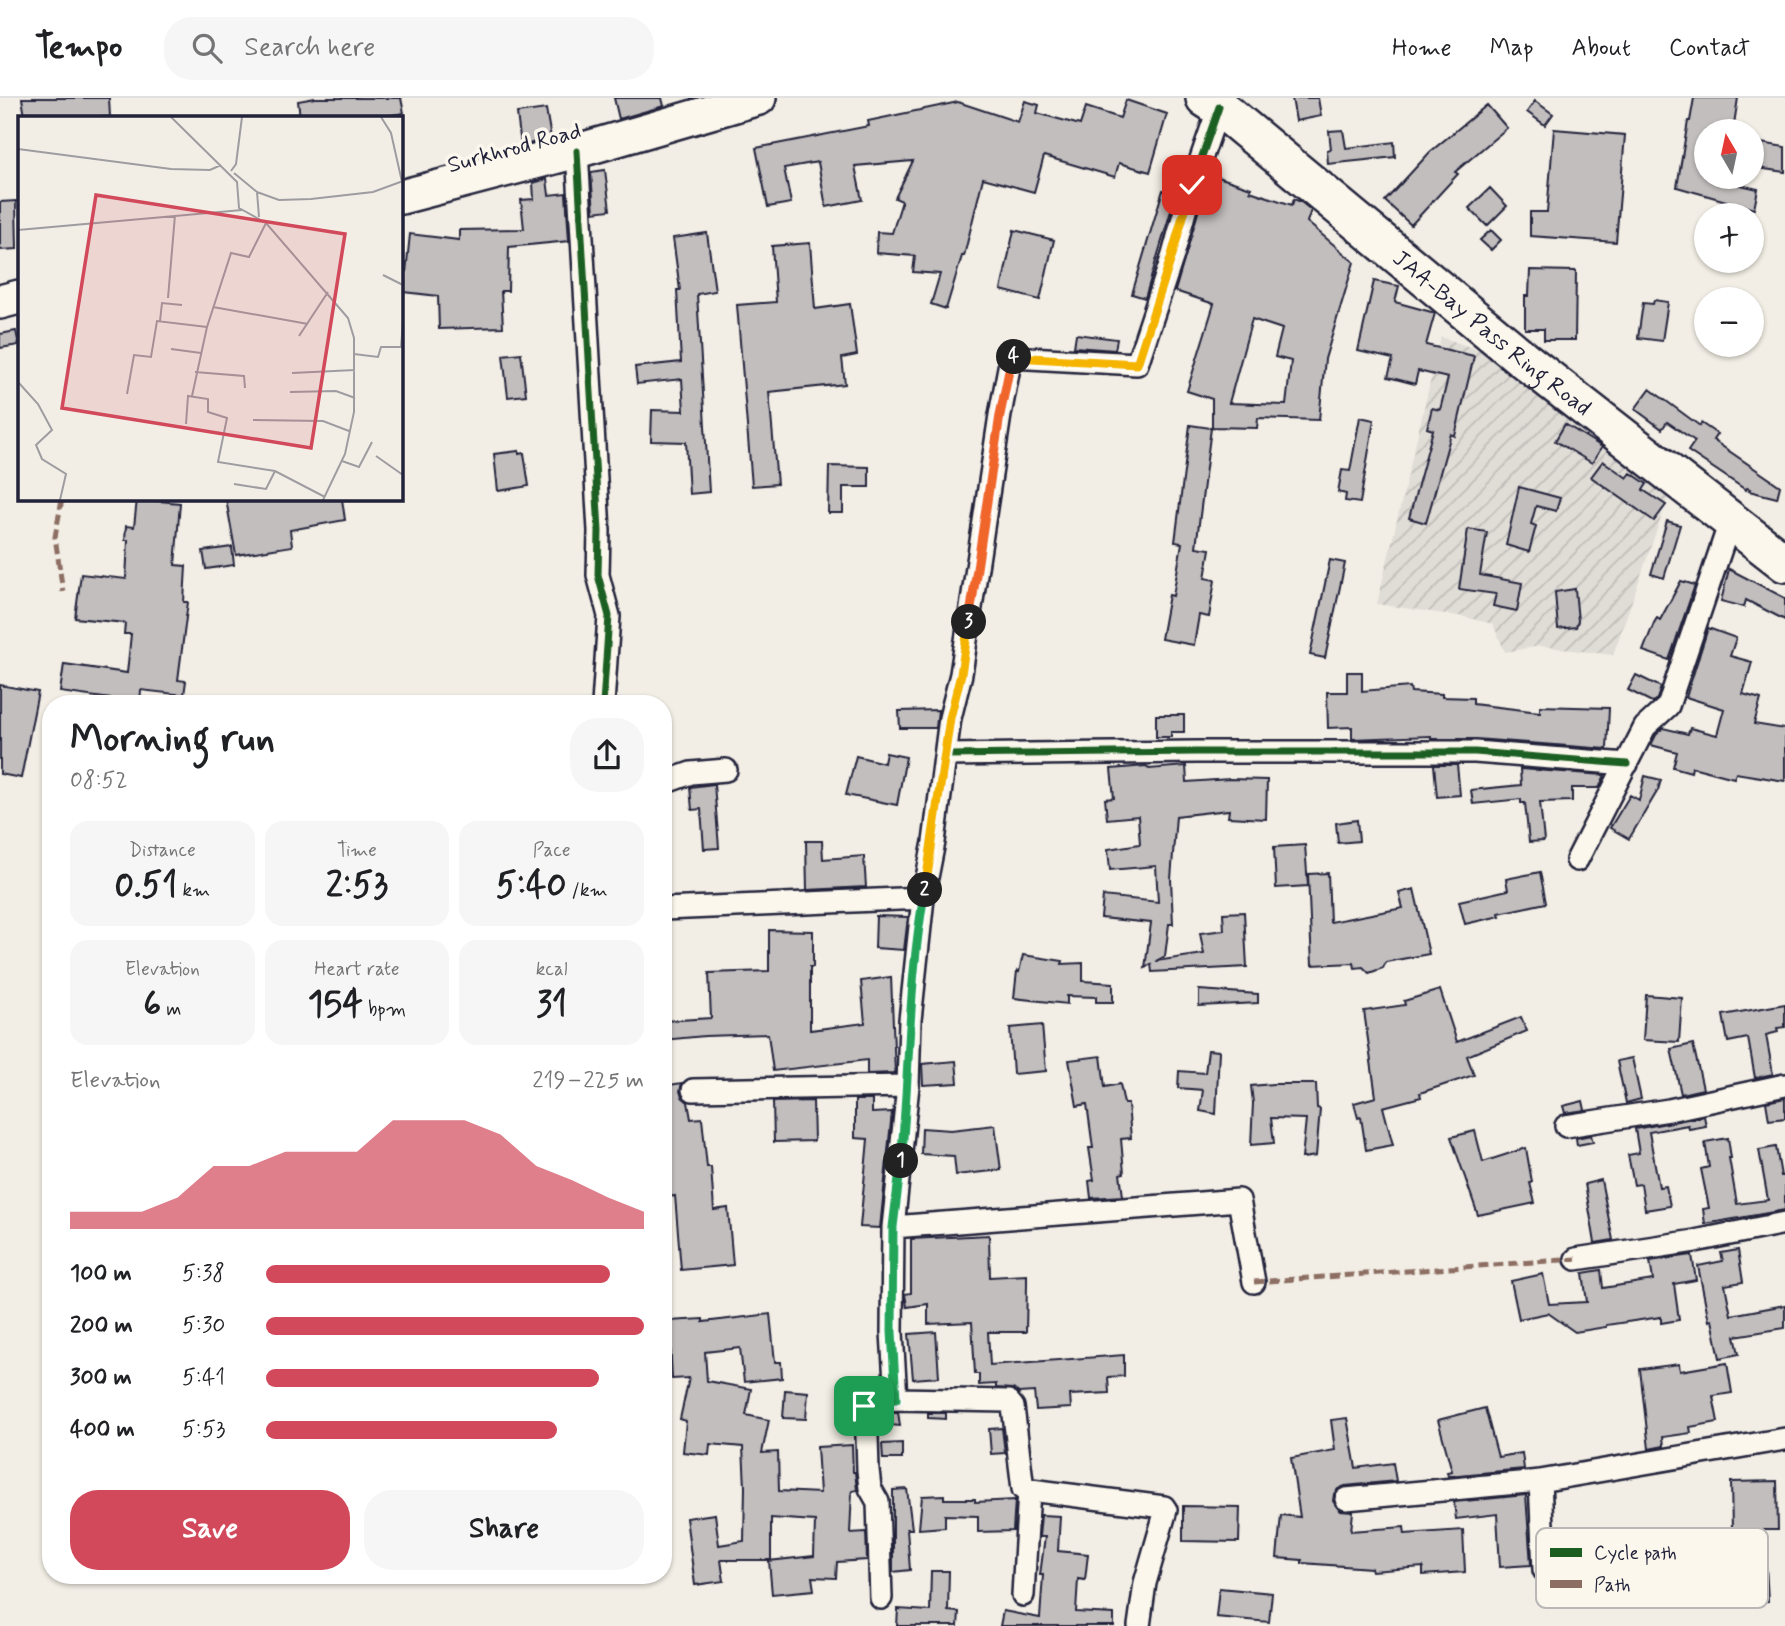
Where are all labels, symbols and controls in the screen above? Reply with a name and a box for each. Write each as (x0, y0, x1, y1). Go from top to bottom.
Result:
search box (164, 17, 654, 80)
text: Tempo (35, 26, 122, 70)
icon: search (188, 29, 226, 67)
text: Search here (244, 31, 375, 65)
text: Home (1392, 33, 1452, 64)
text: Map (1490, 33, 1534, 64)
text: About (1572, 33, 1631, 64)
text: Contact (1669, 33, 1750, 64)
inset map (18, 116, 402, 500)
street label: Surkhrod Road (444, 117, 585, 181)
north arrow (1694, 119, 1764, 189)
map controls (1694, 119, 1764, 357)
pin (1162, 155, 1222, 215)
icon: check (1173, 166, 1211, 204)
button: + (1694, 203, 1764, 273)
street label: JAA-Bay Pass Ring Road (1386, 244, 1597, 424)
button: − (1694, 287, 1764, 357)
pin: 4 (996, 340, 1032, 374)
text: 4 (1008, 344, 1019, 369)
pin: 3 (951, 604, 986, 640)
text: 3 (964, 609, 973, 634)
text: Morning run (70, 715, 275, 764)
button: share (570, 718, 644, 792)
text: 08:52 (70, 766, 128, 796)
text: Distance (129, 838, 196, 863)
text: Time (337, 838, 377, 863)
text: Pace (533, 838, 571, 863)
text: 0.51 (114, 863, 177, 909)
text: 2:53 (326, 863, 388, 909)
text: 5:40 (496, 863, 566, 909)
pin: 2 (908, 872, 942, 908)
text: 2 (920, 877, 929, 902)
text: km (177, 878, 210, 903)
text: /km (566, 878, 608, 903)
text: Elevation (125, 957, 200, 982)
text: Heart rate (314, 957, 400, 982)
text: kcal (536, 957, 568, 982)
text: 6 (143, 982, 161, 1028)
text: 154 (308, 982, 363, 1028)
text: 31 (536, 982, 567, 1028)
text: m (161, 997, 181, 1022)
text: bpm (363, 997, 406, 1022)
text: Elevation (70, 1066, 161, 1096)
text: 219–225 m (532, 1066, 644, 1096)
pin: 1 (884, 1144, 918, 1178)
text: 1 (896, 1148, 905, 1173)
text: 100 m (70, 1259, 132, 1289)
text: 5:38 (182, 1259, 225, 1289)
text: 200 m (70, 1311, 133, 1341)
text: 5:30 (182, 1311, 226, 1341)
text: 300 m (70, 1363, 132, 1393)
text: 5:41 (182, 1363, 225, 1393)
pin (834, 1376, 894, 1436)
icon: arrive (845, 1387, 883, 1425)
text: 400 m (70, 1415, 135, 1445)
text: 5:53 (182, 1415, 225, 1445)
button: Save (70, 1490, 350, 1570)
button: Share (364, 1490, 644, 1570)
legend (1536, 1528, 1768, 1608)
text: Cycle path (1594, 1541, 1677, 1566)
text: Path (1594, 1573, 1631, 1598)

